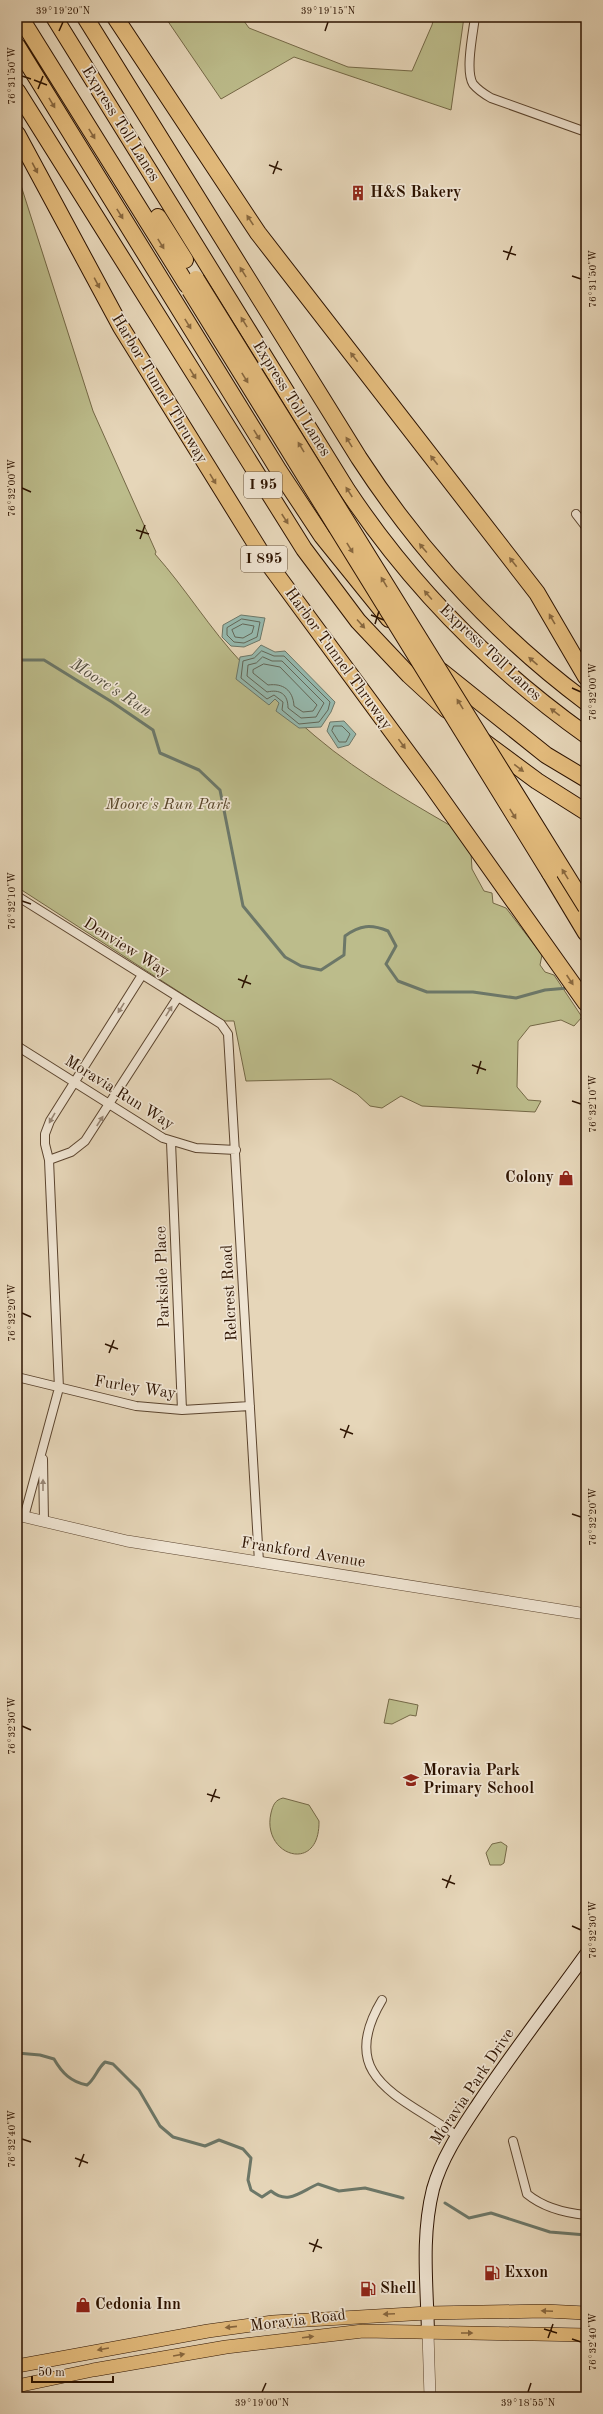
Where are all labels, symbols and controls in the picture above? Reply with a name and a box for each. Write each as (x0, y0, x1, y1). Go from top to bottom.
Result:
text: 39°19'20"N (36, 6, 91, 16)
text: 39°19'15"N (301, 6, 356, 16)
text: 76°31'50"W (7, 47, 17, 105)
street label: Express Toll Lanes (78, 63, 162, 185)
one-way arrow (48, 98, 56, 108)
one-way arrow (89, 128, 96, 139)
one-way arrow (32, 162, 39, 174)
building icon: H&S Bakery (349, 184, 367, 202)
place label: H&S Bakery (370, 185, 462, 201)
one-way arrow (116, 208, 124, 219)
one-way arrow (246, 215, 254, 225)
one-way arrow (158, 238, 165, 250)
text: 76°31'50"W (588, 250, 598, 308)
one-way arrow (240, 266, 247, 278)
one-way arrow (93, 277, 100, 289)
street label: Harbor Tunnel Thruway (108, 312, 210, 467)
one-way arrow (240, 316, 247, 328)
one-way arrow (185, 318, 192, 330)
street label: Express Toll Lanes (249, 338, 333, 460)
one-way arrow (350, 351, 358, 362)
one-way arrow (189, 368, 197, 379)
one-way arrow (241, 373, 249, 383)
one-way arrow (253, 429, 260, 441)
one-way arrow (345, 436, 353, 447)
one-way arrow (297, 442, 305, 452)
one-way arrow (429, 454, 438, 465)
text: 76°32'00"W (7, 459, 17, 517)
road number: I 95 (244, 472, 282, 498)
one-way arrow (210, 473, 217, 485)
one-way arrow (345, 487, 353, 497)
one-way arrow (281, 514, 289, 524)
one-way arrow (346, 542, 353, 554)
one-way arrow (419, 543, 428, 553)
road number: I 895 (241, 546, 287, 572)
one-way arrow (509, 557, 517, 568)
one-way arrow (380, 576, 387, 588)
street label: Harbor Tunnel Thruway (281, 585, 395, 733)
one-way arrow (424, 590, 433, 600)
street label: Express Toll Lanes (436, 602, 544, 704)
one-way arrow (549, 613, 556, 625)
one-way arrow (356, 619, 366, 629)
water label: Moore's Run (67, 655, 155, 721)
one-way arrow (529, 657, 538, 666)
text: 76°32'00"W (588, 663, 598, 721)
one-way arrow (456, 698, 463, 710)
one-way arrow (549, 707, 560, 716)
one-way arrow (398, 739, 406, 750)
one-way arrow (514, 764, 524, 772)
park label: Moore's Run Park (105, 797, 231, 813)
one-way arrow (510, 808, 517, 820)
one-way arrow (562, 868, 569, 880)
text: 76°32'10"W (7, 872, 17, 930)
street label: Denview Way (80, 915, 172, 981)
one-way arrow (566, 974, 574, 985)
one-way arrow (117, 1003, 125, 1013)
one-way arrow (166, 1005, 173, 1017)
street label: Moravia Run Way (62, 1053, 177, 1133)
text: 76°32'10"W (588, 1075, 598, 1133)
one-way arrow (49, 1112, 56, 1124)
one-way arrow (96, 1115, 103, 1126)
shop icon: Colony (557, 1169, 575, 1187)
place label: Colony (505, 1170, 554, 1186)
street label: Parkside Place (153, 1226, 173, 1328)
street label: Relcrest Road (219, 1244, 241, 1342)
text: 76°32'20"W (7, 1284, 17, 1342)
street label: Furley Way (93, 1374, 178, 1402)
one-way arrow (40, 1478, 46, 1491)
text: 76°32'20"W (588, 1488, 598, 1546)
street label: Frankford Avenue (240, 1535, 366, 1571)
text: 76°32'30"W (7, 1697, 17, 1755)
place label: Moravia Park Primary School (423, 1763, 534, 1797)
school or university icon: Moravia Park Primary School (402, 1771, 420, 1789)
text: 76°32'30"W (588, 1901, 598, 1959)
street label: Moravia Park Drive (428, 2026, 518, 2148)
text: 76°32'40"W (7, 2110, 17, 2168)
fuel station icon: Exxon (483, 2264, 501, 2282)
place label: Exxon (504, 2265, 548, 2281)
fuel station icon: Shell (359, 2280, 377, 2298)
place label: Shell (380, 2281, 416, 2297)
shop icon: Cedonia Inn (74, 2296, 92, 2314)
place label: Cedonia Inn (95, 2297, 181, 2313)
street label: Moravia Road (249, 2307, 347, 2335)
one-way arrow (540, 2308, 553, 2314)
one-way arrow (382, 2311, 395, 2317)
text: 76°32'40"W (588, 2313, 598, 2371)
one-way arrow (225, 2324, 237, 2331)
one-way arrow (461, 2330, 474, 2336)
one-way arrow (302, 2334, 314, 2341)
one-way arrow (97, 2346, 109, 2352)
one-way arrow (173, 2352, 185, 2358)
scale bar (32, 2358, 113, 2384)
text: 50 m (38, 2366, 65, 2379)
text: 39°19'00"N (235, 2398, 290, 2408)
text: 39°18'55"N (501, 2398, 556, 2408)

